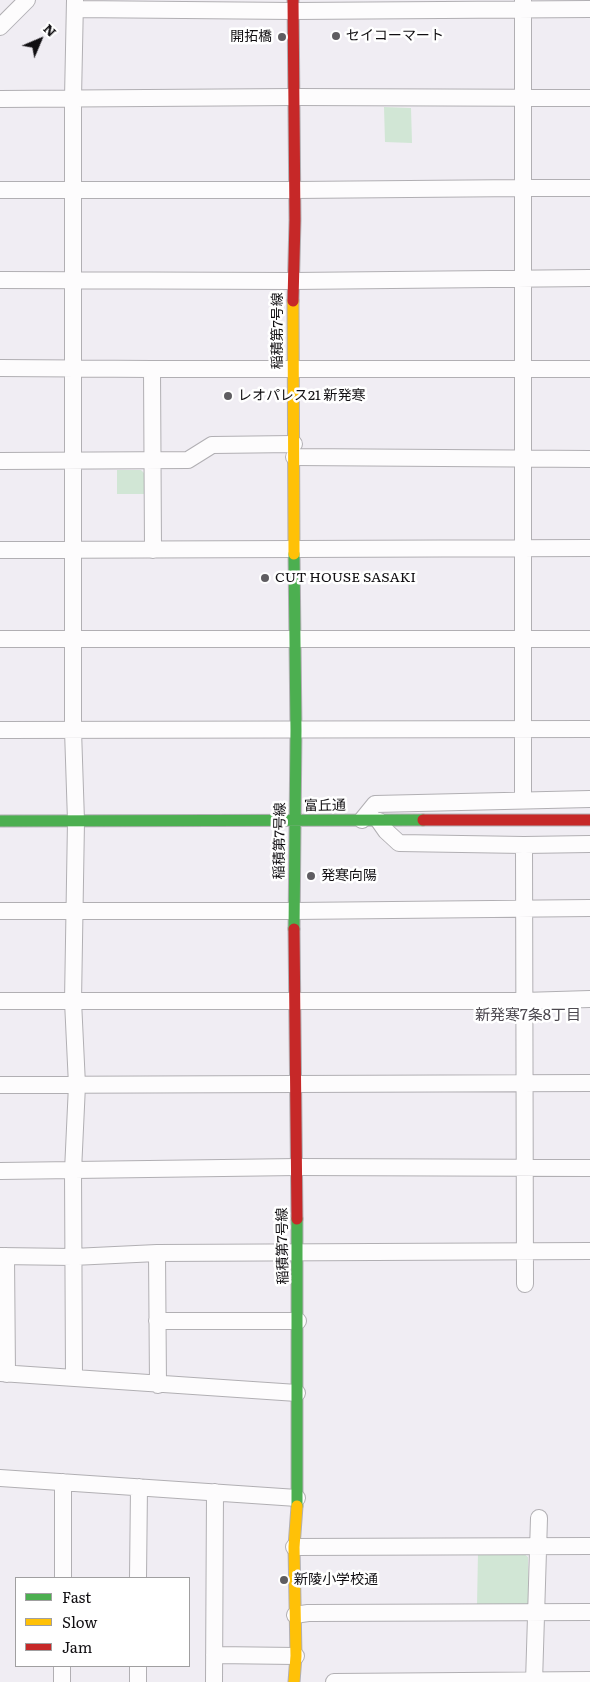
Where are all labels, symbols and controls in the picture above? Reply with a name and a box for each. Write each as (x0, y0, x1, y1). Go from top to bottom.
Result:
north arrow (15, 15, 65, 65)
text: N (39, 18, 62, 41)
place label: セイコーマート (346, 28, 444, 44)
place label: 開拓橋 (230, 29, 272, 45)
marker: セイコーマート (330, 30, 342, 42)
marker: 開拓橋 (276, 31, 288, 43)
street label: 稲積第7号線 (270, 292, 286, 370)
place label: レオパレス21 新発寒 (238, 388, 366, 404)
marker: レオパレス21 新発寒 (222, 390, 234, 402)
place label: CUT HOUSE SASAKI (275, 570, 416, 586)
marker: CUT HOUSE SASAKI (259, 572, 271, 584)
street label: 富丘通 (304, 797, 346, 815)
street label: 稲積第7号線 (271, 802, 289, 880)
place label: 発寒向陽 (321, 868, 377, 884)
marker: 発寒向陽 (305, 870, 317, 882)
district label: 新発寒7条8丁目 (475, 1007, 581, 1025)
street label: 稲積第7号線 (274, 1207, 292, 1285)
place label: 新陵小学校通 (294, 1572, 378, 1588)
marker: 新陵小学校通 (278, 1574, 290, 1586)
legend (15, 1577, 190, 1667)
text: Fast (62, 1585, 91, 1608)
text: Slow (62, 1610, 97, 1633)
text: Jam (62, 1635, 92, 1658)

